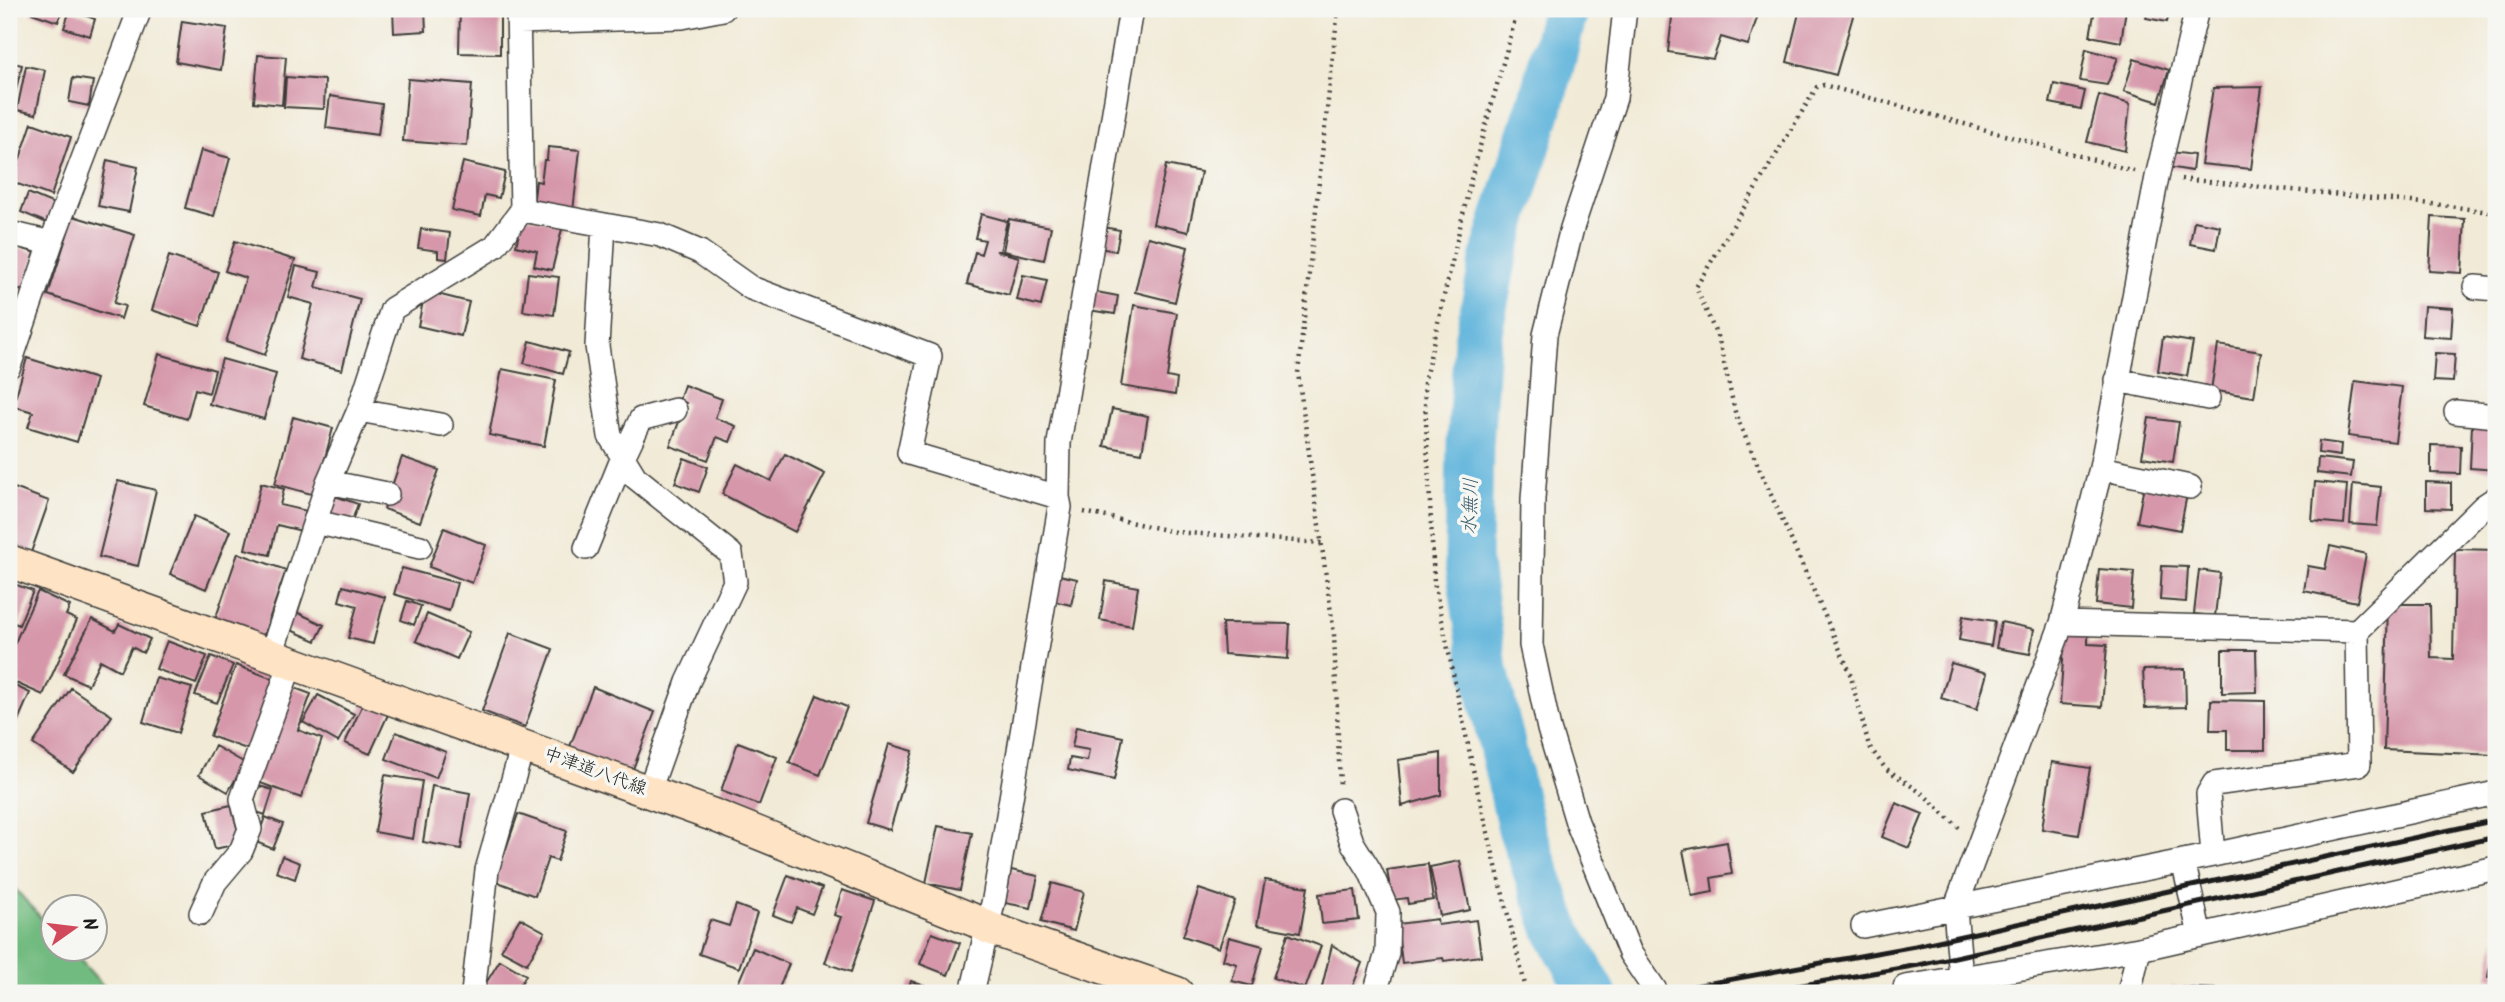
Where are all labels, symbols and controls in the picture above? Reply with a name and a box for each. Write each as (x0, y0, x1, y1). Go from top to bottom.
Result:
water label: 水無川 (1455, 477, 1487, 535)
street label: 中津道八代線 (539, 740, 651, 804)
north arrow (38, 894, 108, 964)
text: N (73, 915, 105, 934)

